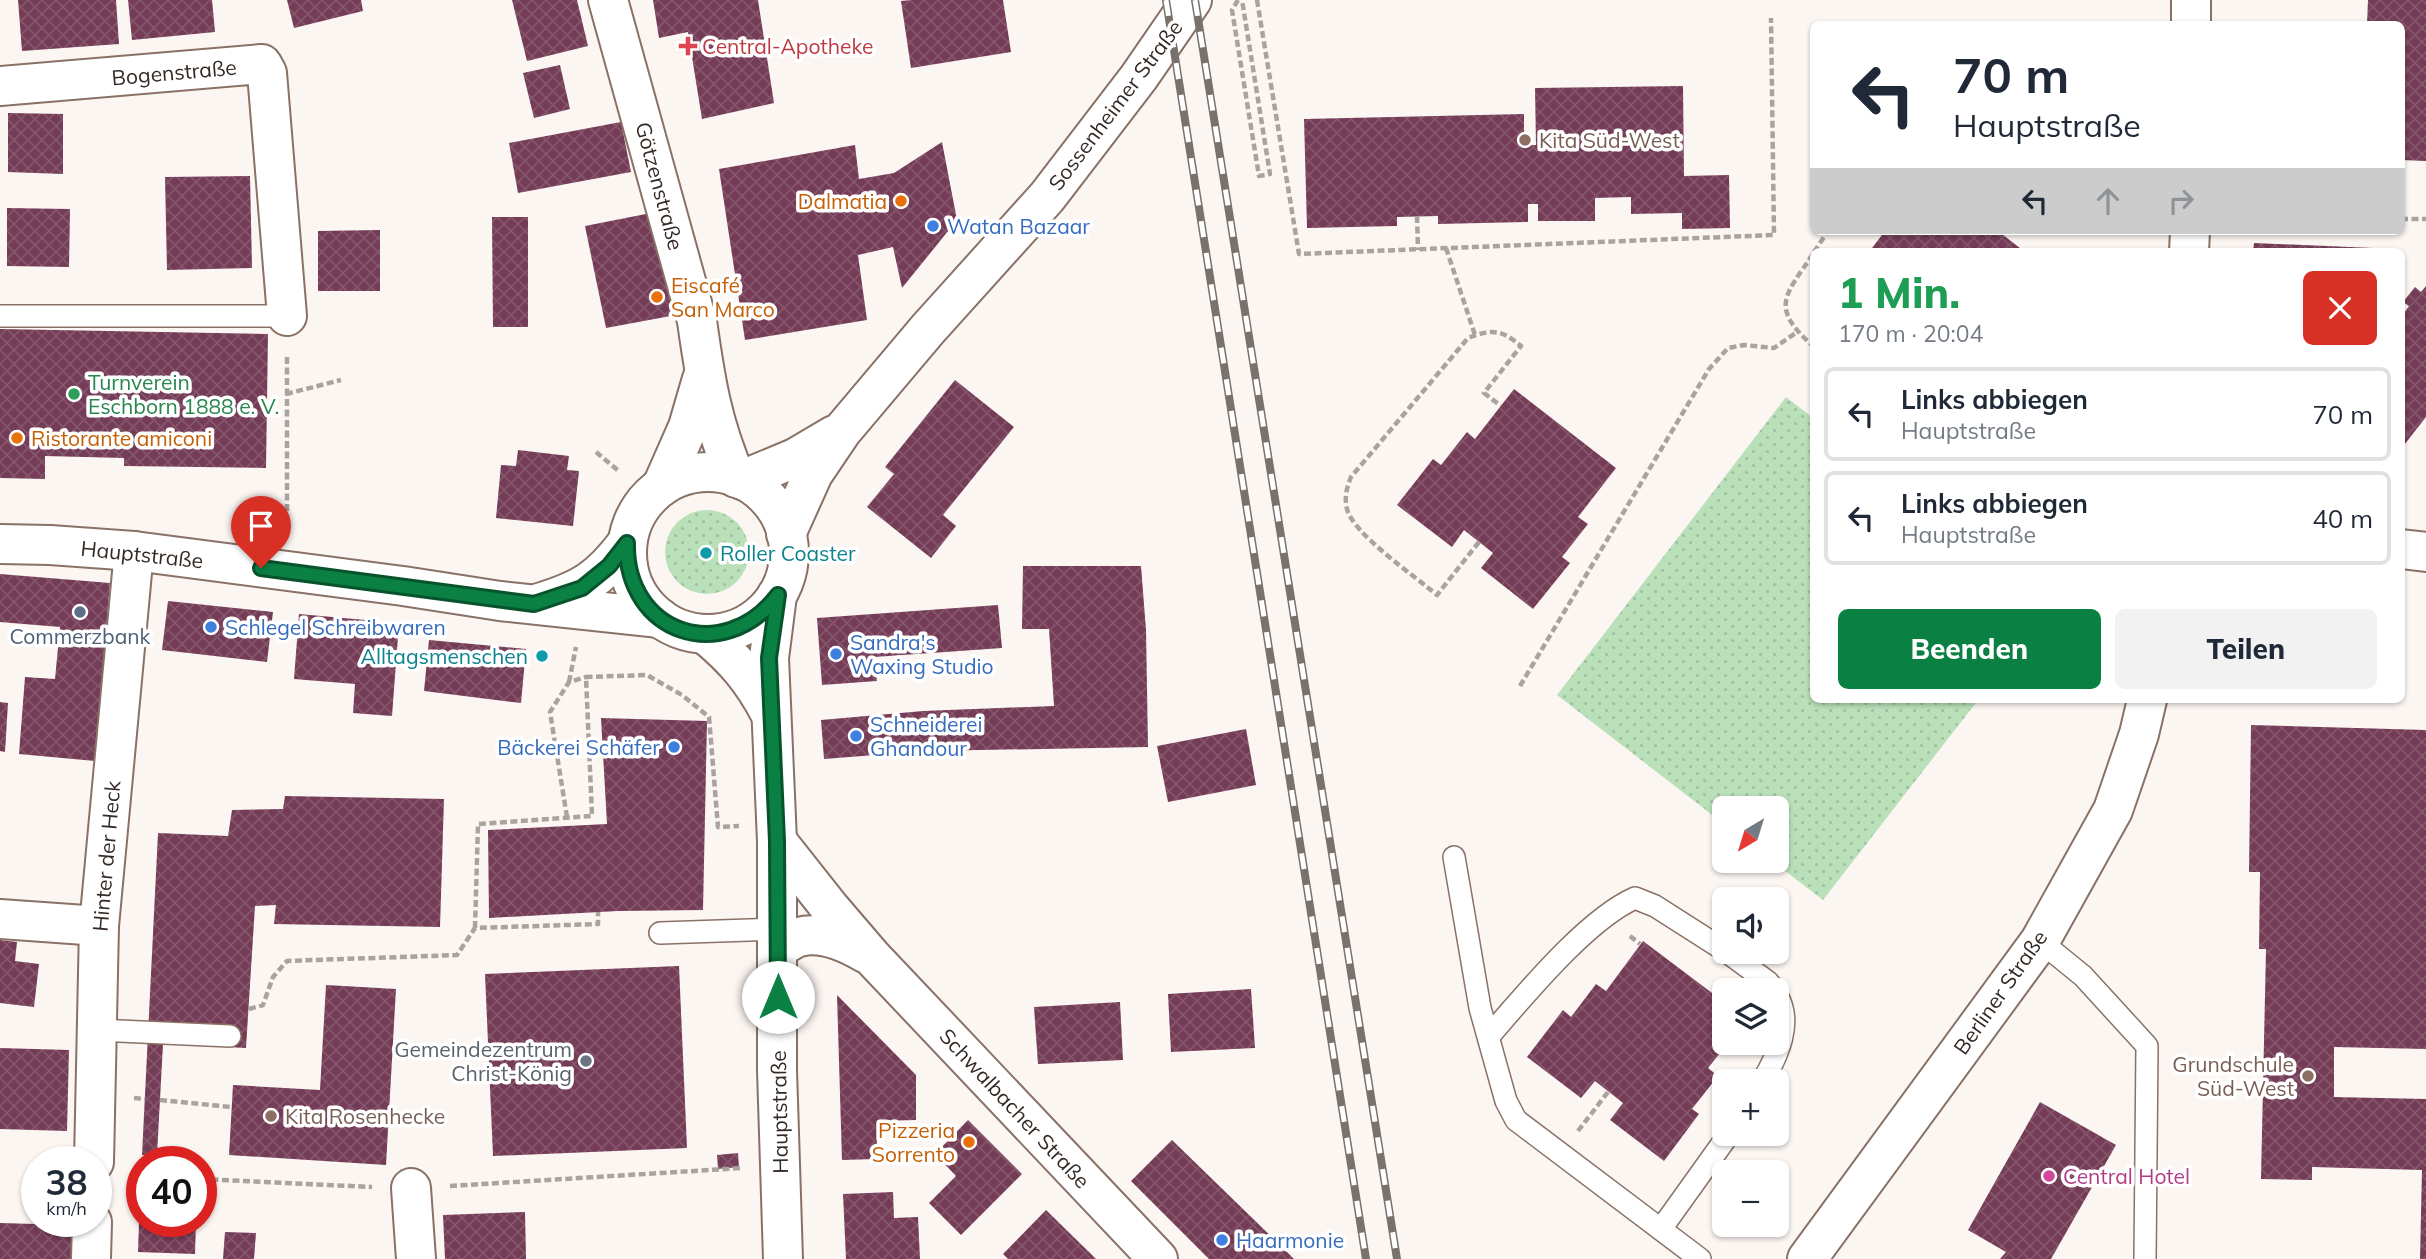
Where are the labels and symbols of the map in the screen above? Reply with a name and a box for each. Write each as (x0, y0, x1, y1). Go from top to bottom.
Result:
street label: Sossenheimer Straße (1042, 15, 1188, 195)
place label: Central-Apotheke (702, 33, 873, 59)
marker: Central-Apotheke (680, 38, 696, 54)
street label: Bogenstraße (111, 54, 237, 90)
street label: Götzenstraße (630, 119, 690, 253)
place label: Kita Süd-West (1539, 127, 1680, 153)
marker: Kita Süd-West (1517, 132, 1533, 148)
place label: Dalmatia (798, 188, 887, 214)
marker: Dalmatia (893, 193, 909, 209)
place label: Watan Bazaar (947, 213, 1090, 239)
marker: Watan Bazaar (925, 218, 941, 234)
place label: Eiscafé San Marco (671, 272, 775, 322)
marker: Eiscafé San Marco (649, 289, 665, 305)
place label: Turnverein Eschborn 1888 e. V. (88, 369, 279, 419)
marker: Turnverein Eschborn 1888 e. V. (66, 386, 82, 402)
place label: Ristorante amiconi (31, 425, 212, 451)
marker: Ristorante amiconi (9, 430, 25, 446)
pin (231, 496, 291, 568)
street label: Hauptstraße (79, 535, 205, 573)
place label: Roller Coaster (720, 540, 856, 566)
marker: Roller Coaster (698, 545, 714, 561)
marker: Commerzbank (72, 604, 88, 620)
place label: Schlegel Schreibwaren (225, 614, 446, 640)
marker: Schlegel Schreibwaren (203, 619, 219, 635)
place label: Commerzbank (10, 623, 151, 649)
place label: Sandra's Waxing Studio (850, 629, 994, 679)
place label: Alltagsmenschen (361, 643, 528, 669)
marker: Sandra's Waxing Studio (828, 646, 844, 662)
marker: Alltagsmenschen (534, 648, 550, 664)
place label: Schneiderei Ghandour (870, 711, 982, 761)
marker: Schneiderei Ghandour (848, 728, 864, 744)
place label: Bäckerei Schäfer (497, 734, 660, 760)
marker: Bäckerei Schäfer (666, 739, 682, 755)
street label: Hinter der Heck (86, 779, 126, 932)
north arrow (1712, 796, 1788, 873)
street label: Berliner Straße (1948, 925, 2052, 1059)
position arrow (741, 960, 815, 1034)
street label: Schwalbacher Straße (934, 1023, 1096, 1193)
place label: Gemeindezentrum Christ-König (394, 1036, 572, 1086)
street label: Hauptstraße (765, 1050, 793, 1174)
place label: Grundschule Süd-West (2172, 1051, 2294, 1101)
marker: Gemeindezentrum Christ-König (578, 1053, 594, 1069)
marker: Grundschule Süd-West (2300, 1068, 2316, 1084)
place label: Kita Rosenhecke (285, 1103, 445, 1129)
marker: Kita Rosenhecke (263, 1108, 279, 1124)
place label: Pizzeria Sorrento (872, 1117, 955, 1167)
marker: Pizzeria Sorrento (961, 1134, 977, 1150)
speed limit sign: 40 (126, 1146, 217, 1237)
place label: Central Hotel (2063, 1163, 2190, 1189)
marker: Central Hotel (2041, 1168, 2057, 1184)
place label: Haarmonie (1236, 1227, 1344, 1253)
marker: Haarmonie (1214, 1232, 1230, 1248)

